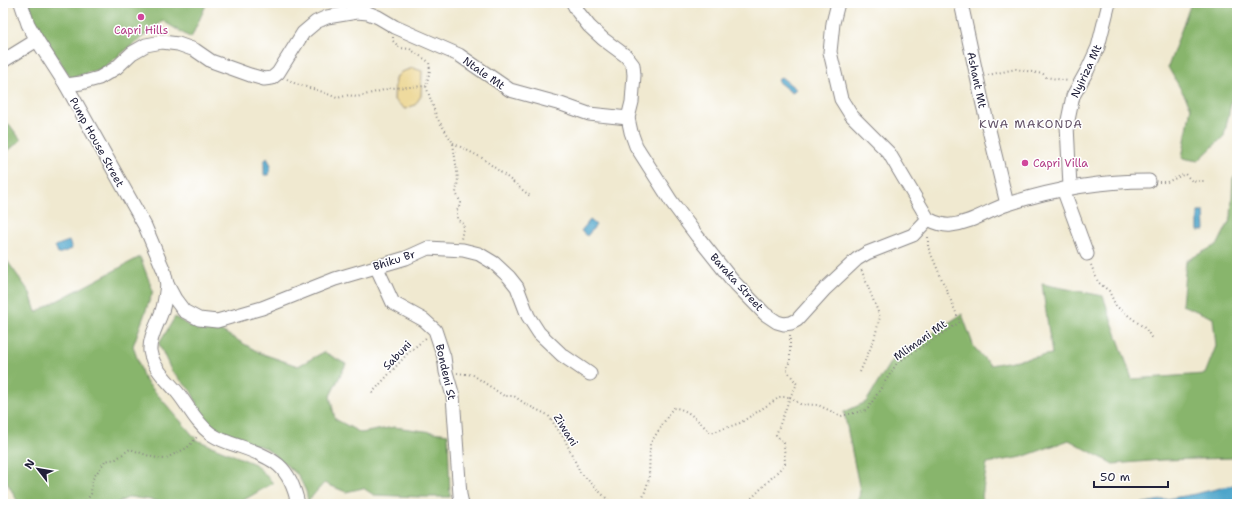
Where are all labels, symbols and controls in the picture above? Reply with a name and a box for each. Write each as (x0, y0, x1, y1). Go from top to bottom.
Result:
marker: Capri Hills (136, 12, 146, 22)
place label: Capri Hills (114, 23, 168, 38)
street label: Nyiriza Mt (1068, 42, 1105, 100)
street label: Ashant Mt (963, 51, 990, 110)
street label: Ntale Mt (460, 53, 508, 93)
street label: Pump House Street (66, 95, 128, 190)
district label: KWA MAKONDA (979, 116, 1083, 132)
place label: Capri Villa (1033, 156, 1088, 171)
marker: Capri Villa (1020, 158, 1030, 168)
street label: Bhiku Br (371, 247, 417, 274)
street label: Baraka Street (707, 250, 767, 315)
street label: Mlimani Mt (891, 316, 950, 364)
street label: Sabuni (380, 337, 415, 373)
street label: Bondeni St (432, 343, 459, 402)
street label: Ziwani (550, 411, 581, 449)
north arrow (18, 449, 58, 489)
text: N (21, 456, 39, 472)
scale bar (1094, 463, 1168, 489)
text: 50 m (1100, 469, 1130, 485)

